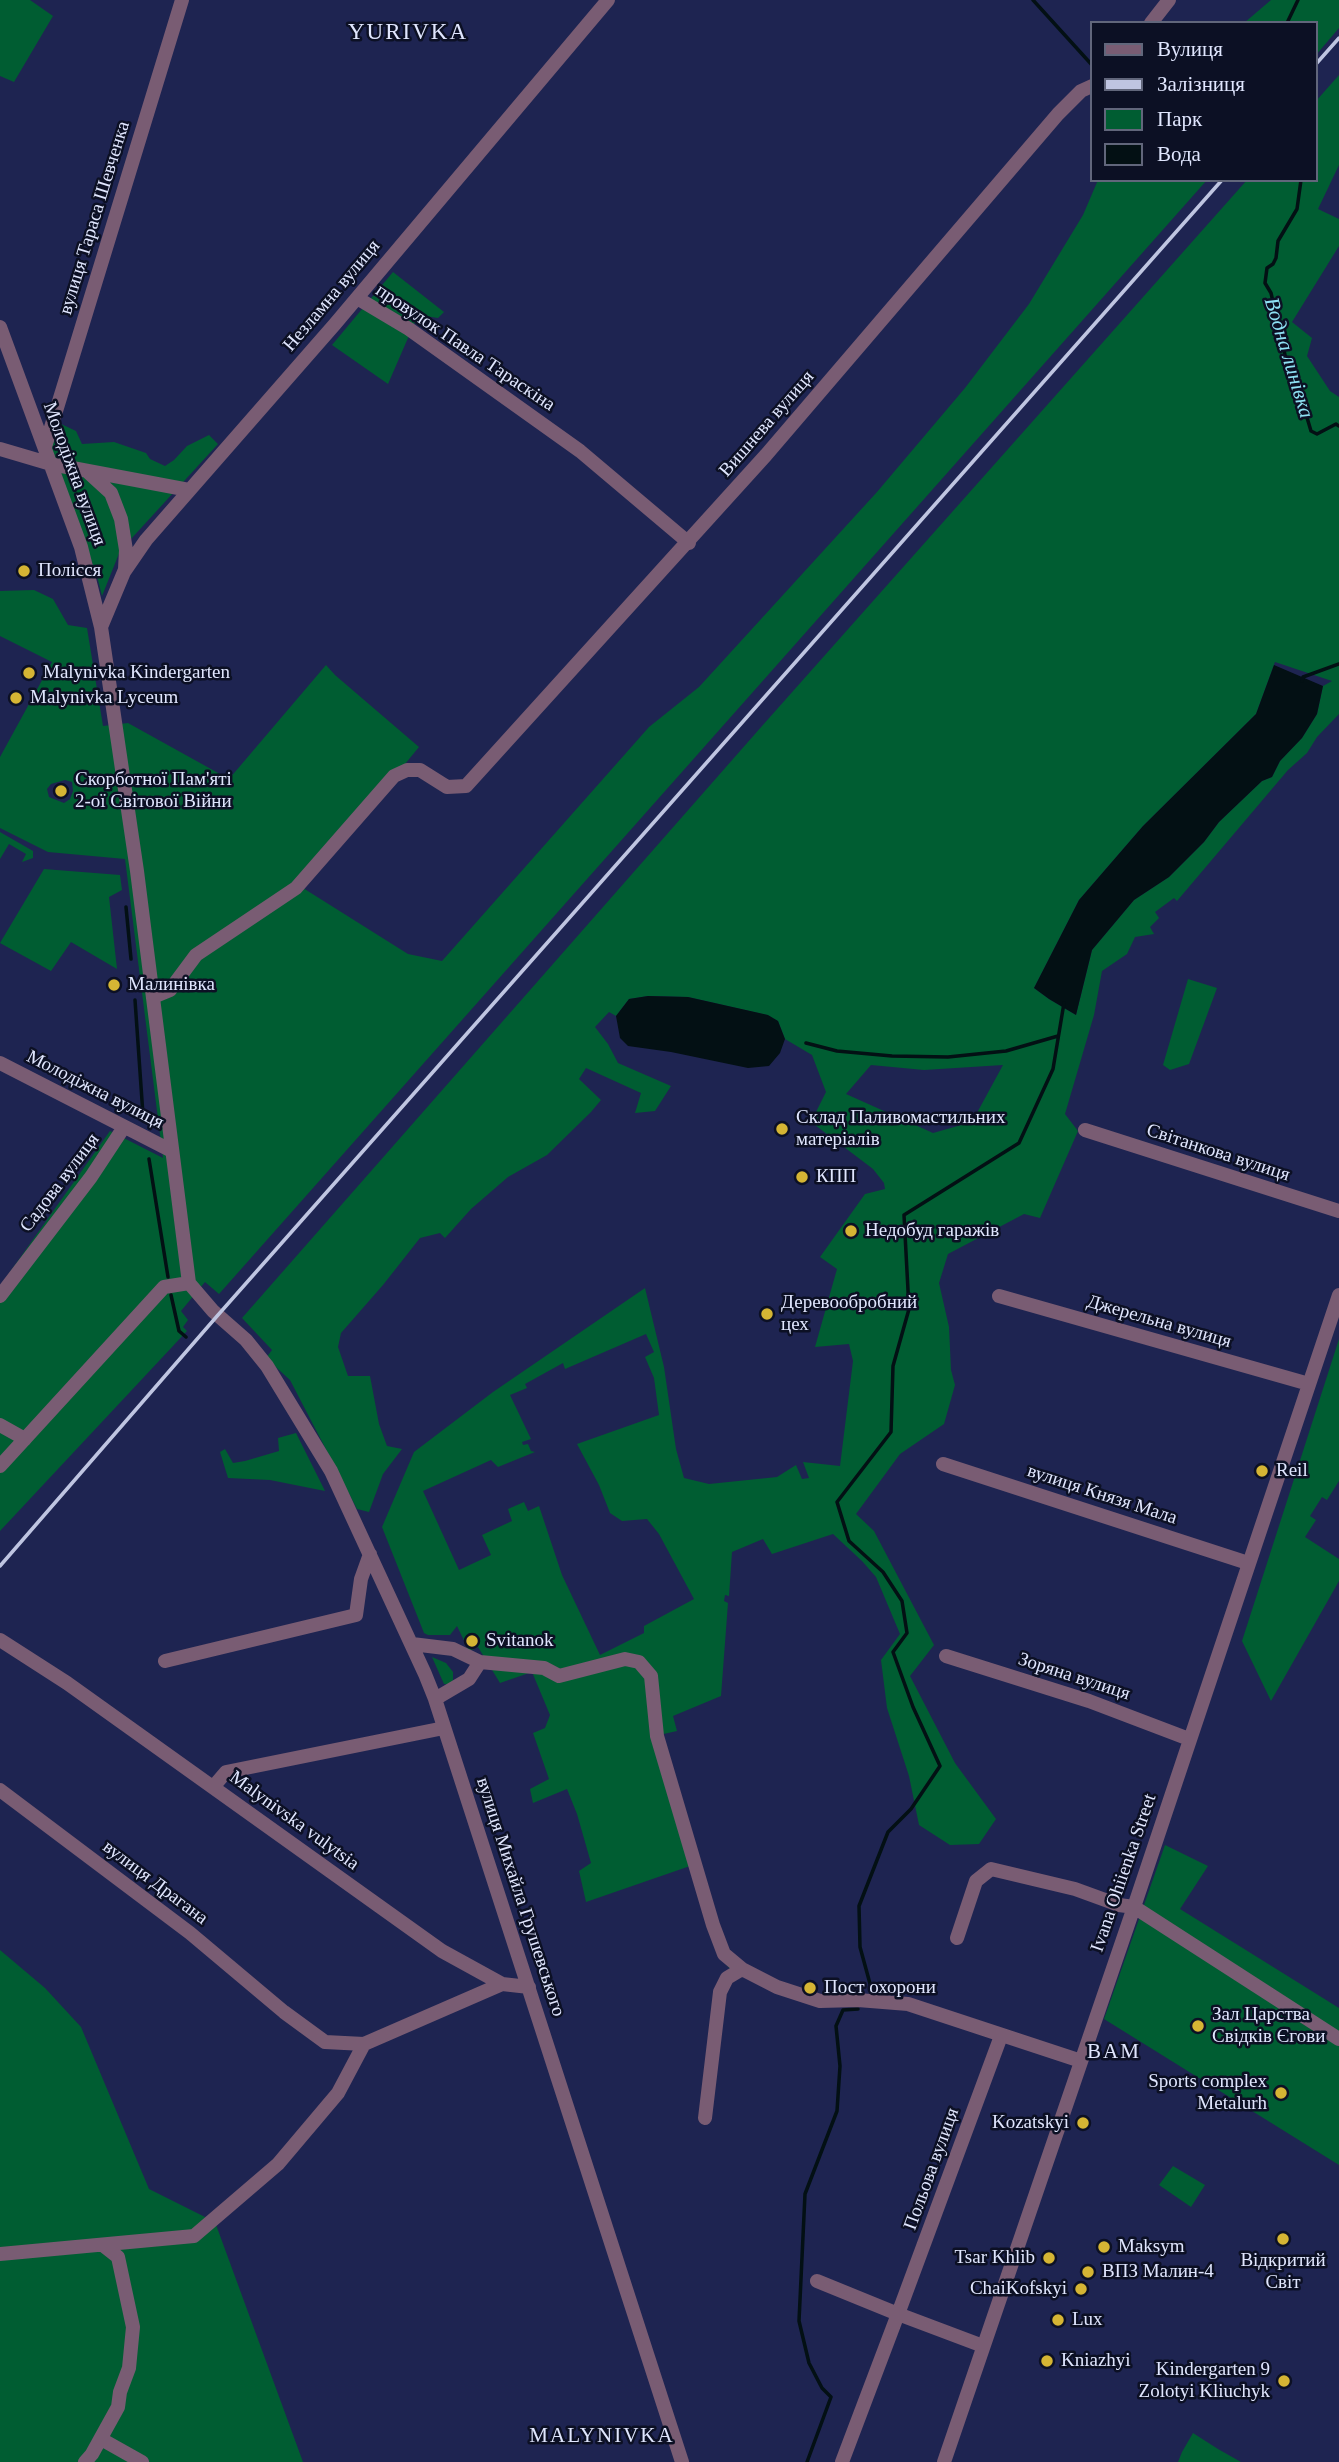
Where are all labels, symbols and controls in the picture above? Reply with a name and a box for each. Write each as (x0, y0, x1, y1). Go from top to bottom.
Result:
district label: YURIVKA (349, 19, 467, 47)
legend (1090, 21, 1318, 182)
text: Вулиця (1157, 37, 1223, 61)
text: Залізниця (1157, 72, 1245, 96)
text: Парк (1157, 107, 1202, 131)
street label: вулиця Тараса Шевченка (55, 119, 135, 317)
text: Вода (1157, 142, 1201, 166)
street label: Незламна вулиця (279, 236, 385, 356)
street label: провулок Павла Тараскіна (371, 279, 559, 417)
water label: Водна линівка (1258, 295, 1318, 421)
street label: Вишнева вулиця (715, 366, 819, 482)
street label: Молодіжна вулиця (37, 399, 111, 549)
place label: Полісся (38, 560, 101, 582)
marker: Полісся (16, 563, 32, 579)
place label: Malynivka Kindergarten (43, 662, 230, 684)
marker: Malynivka Kindergarten (21, 665, 37, 681)
place label: Malynivka Lyceum (30, 687, 178, 709)
marker: Malynivka Lyceum (8, 690, 24, 706)
place label: Скорботної Пам'яті 2-ої Світової Війни (75, 769, 232, 813)
marker: Скорботної Пам'яті 2-ої Світової Війни (53, 783, 69, 799)
place label: Малинівка (128, 974, 215, 996)
marker: Малинівка (106, 977, 122, 993)
street label: Молодіжна вулиця (23, 1046, 167, 1134)
place label: Склад Паливомастильних матеріалів (796, 1107, 1005, 1151)
street label: Світанкова вулиця (1143, 1119, 1293, 1187)
marker: Склад Паливомастильних матеріалів (774, 1121, 790, 1137)
street label: Садова вулиця (15, 1129, 105, 1237)
place label: КПП (816, 1166, 856, 1188)
marker: КПП (794, 1169, 810, 1185)
place label: Недобуд гаражів (865, 1220, 999, 1242)
marker: Недобуд гаражів (843, 1223, 859, 1239)
street label: Джерельна вулиця (1084, 1290, 1234, 1354)
place label: Деревообробний цех (781, 1292, 917, 1336)
marker: Деревообробний цех (759, 1306, 775, 1322)
street label: вулиця Князя Мала (1024, 1460, 1180, 1530)
place label: Reil (1276, 1460, 1308, 1482)
marker: Reil (1254, 1463, 1270, 1479)
place label: Svitanok (486, 1630, 554, 1652)
marker: Svitanok (464, 1633, 480, 1649)
street label: Зоряна вулиця (1015, 1648, 1133, 1706)
street label: Malynivska vulytsia (225, 1766, 363, 1876)
street label: вулиця Михайла Грушевського (471, 1775, 569, 2019)
street label: Ivana Ohiienka Street (1086, 1791, 1162, 1955)
street label: вулиця Драгана (98, 1836, 212, 1930)
place label: Пост охорони (824, 1977, 936, 1999)
marker: Пост охорони (802, 1980, 818, 1996)
place label: Зал Царства Свідків Єгови (1212, 2004, 1325, 2048)
marker: Зал Царства Свідків Єгови (1190, 2018, 1206, 2034)
district label: BAM (1087, 2039, 1141, 2065)
place label: Sports complex Metalurh (1148, 2071, 1267, 2115)
marker: Sports complex Metalurh (1273, 2085, 1289, 2101)
street label: Польова вулиця (899, 2105, 965, 2233)
place label: Kozatskyi (992, 2112, 1069, 2134)
marker: Kozatskyi (1075, 2115, 1091, 2131)
marker: Відкритий Світ (1275, 2231, 1291, 2247)
place label: Maksym (1118, 2236, 1184, 2258)
marker: Maksym (1096, 2239, 1112, 2255)
place label: Tsar Khlib (955, 2247, 1035, 2269)
marker: Tsar Khlib (1041, 2250, 1057, 2266)
place label: Відкритий Світ (1240, 2250, 1326, 2294)
place label: ВПЗ Малин-4 (1102, 2261, 1214, 2283)
marker: ВПЗ Малин-4 (1080, 2264, 1096, 2280)
place label: ChaiKofskyi (970, 2278, 1067, 2300)
marker: ChaiKofskyi (1073, 2281, 1089, 2297)
place label: Lux (1072, 2309, 1103, 2331)
marker: Lux (1050, 2312, 1066, 2328)
place label: Kniazhyi (1061, 2350, 1131, 2372)
marker: Kniazhyi (1039, 2353, 1055, 2369)
place label: Kindergarten 9 Zolotyi Kliuchyk (1139, 2359, 1270, 2403)
marker: Kindergarten 9 Zolotyi Kliuchyk (1276, 2373, 1292, 2389)
district label: MALYNIVKA (530, 2423, 674, 2449)

